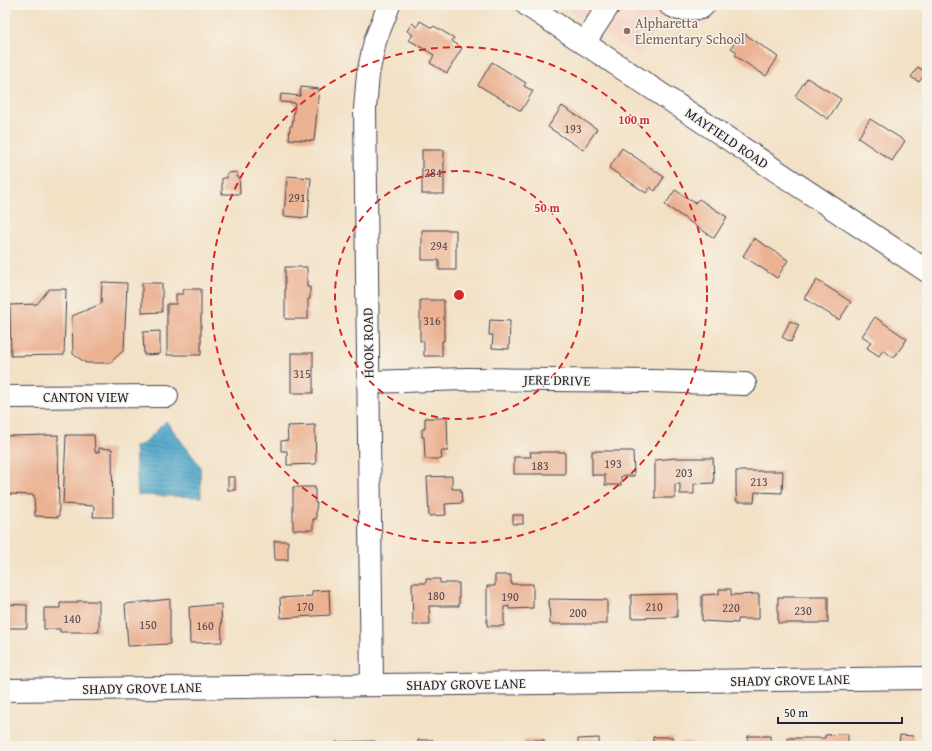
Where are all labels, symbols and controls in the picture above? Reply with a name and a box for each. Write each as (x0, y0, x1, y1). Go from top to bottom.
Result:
place label: Alpharetta Elementary School (635, 13, 745, 49)
marker: Alpharetta Elementary School (622, 26, 632, 36)
street label: MAYFIELD ROAD (681, 103, 773, 173)
text: 100 m (618, 111, 651, 128)
house number: 193 (564, 120, 582, 137)
house number: 284 (424, 164, 442, 181)
house number: 291 (288, 189, 306, 206)
text: 50 m (534, 199, 560, 216)
house number: 294 (430, 237, 448, 254)
centre of rings (452, 288, 466, 302)
street label: HOOK ROAD (357, 307, 379, 379)
house number: 316 (423, 312, 441, 329)
house number: 315 (293, 365, 311, 382)
street label: JERE DRIVE (521, 369, 591, 391)
street label: CANTON VIEW (43, 387, 129, 407)
house number: 193 (604, 455, 622, 472)
house number: 183 (531, 457, 549, 474)
house number: 203 (675, 464, 693, 481)
house number: 213 (750, 473, 768, 490)
house number: 180 (427, 587, 445, 604)
house number: 190 (501, 588, 519, 605)
house number: 170 (296, 598, 314, 615)
house number: 210 (645, 598, 663, 615)
house number: 220 (722, 599, 740, 616)
house number: 230 (794, 602, 812, 619)
house number: 200 (569, 604, 587, 621)
house number: 140 (63, 610, 81, 627)
house number: 150 (139, 616, 157, 633)
house number: 160 (196, 617, 214, 634)
street label: SHADY GROVE LANE (730, 669, 850, 691)
street label: SHADY GROVE LANE (406, 673, 526, 695)
street label: SHADY GROVE LANE (82, 677, 202, 699)
scale bar (778, 699, 902, 725)
text: 50 m (784, 704, 808, 721)

